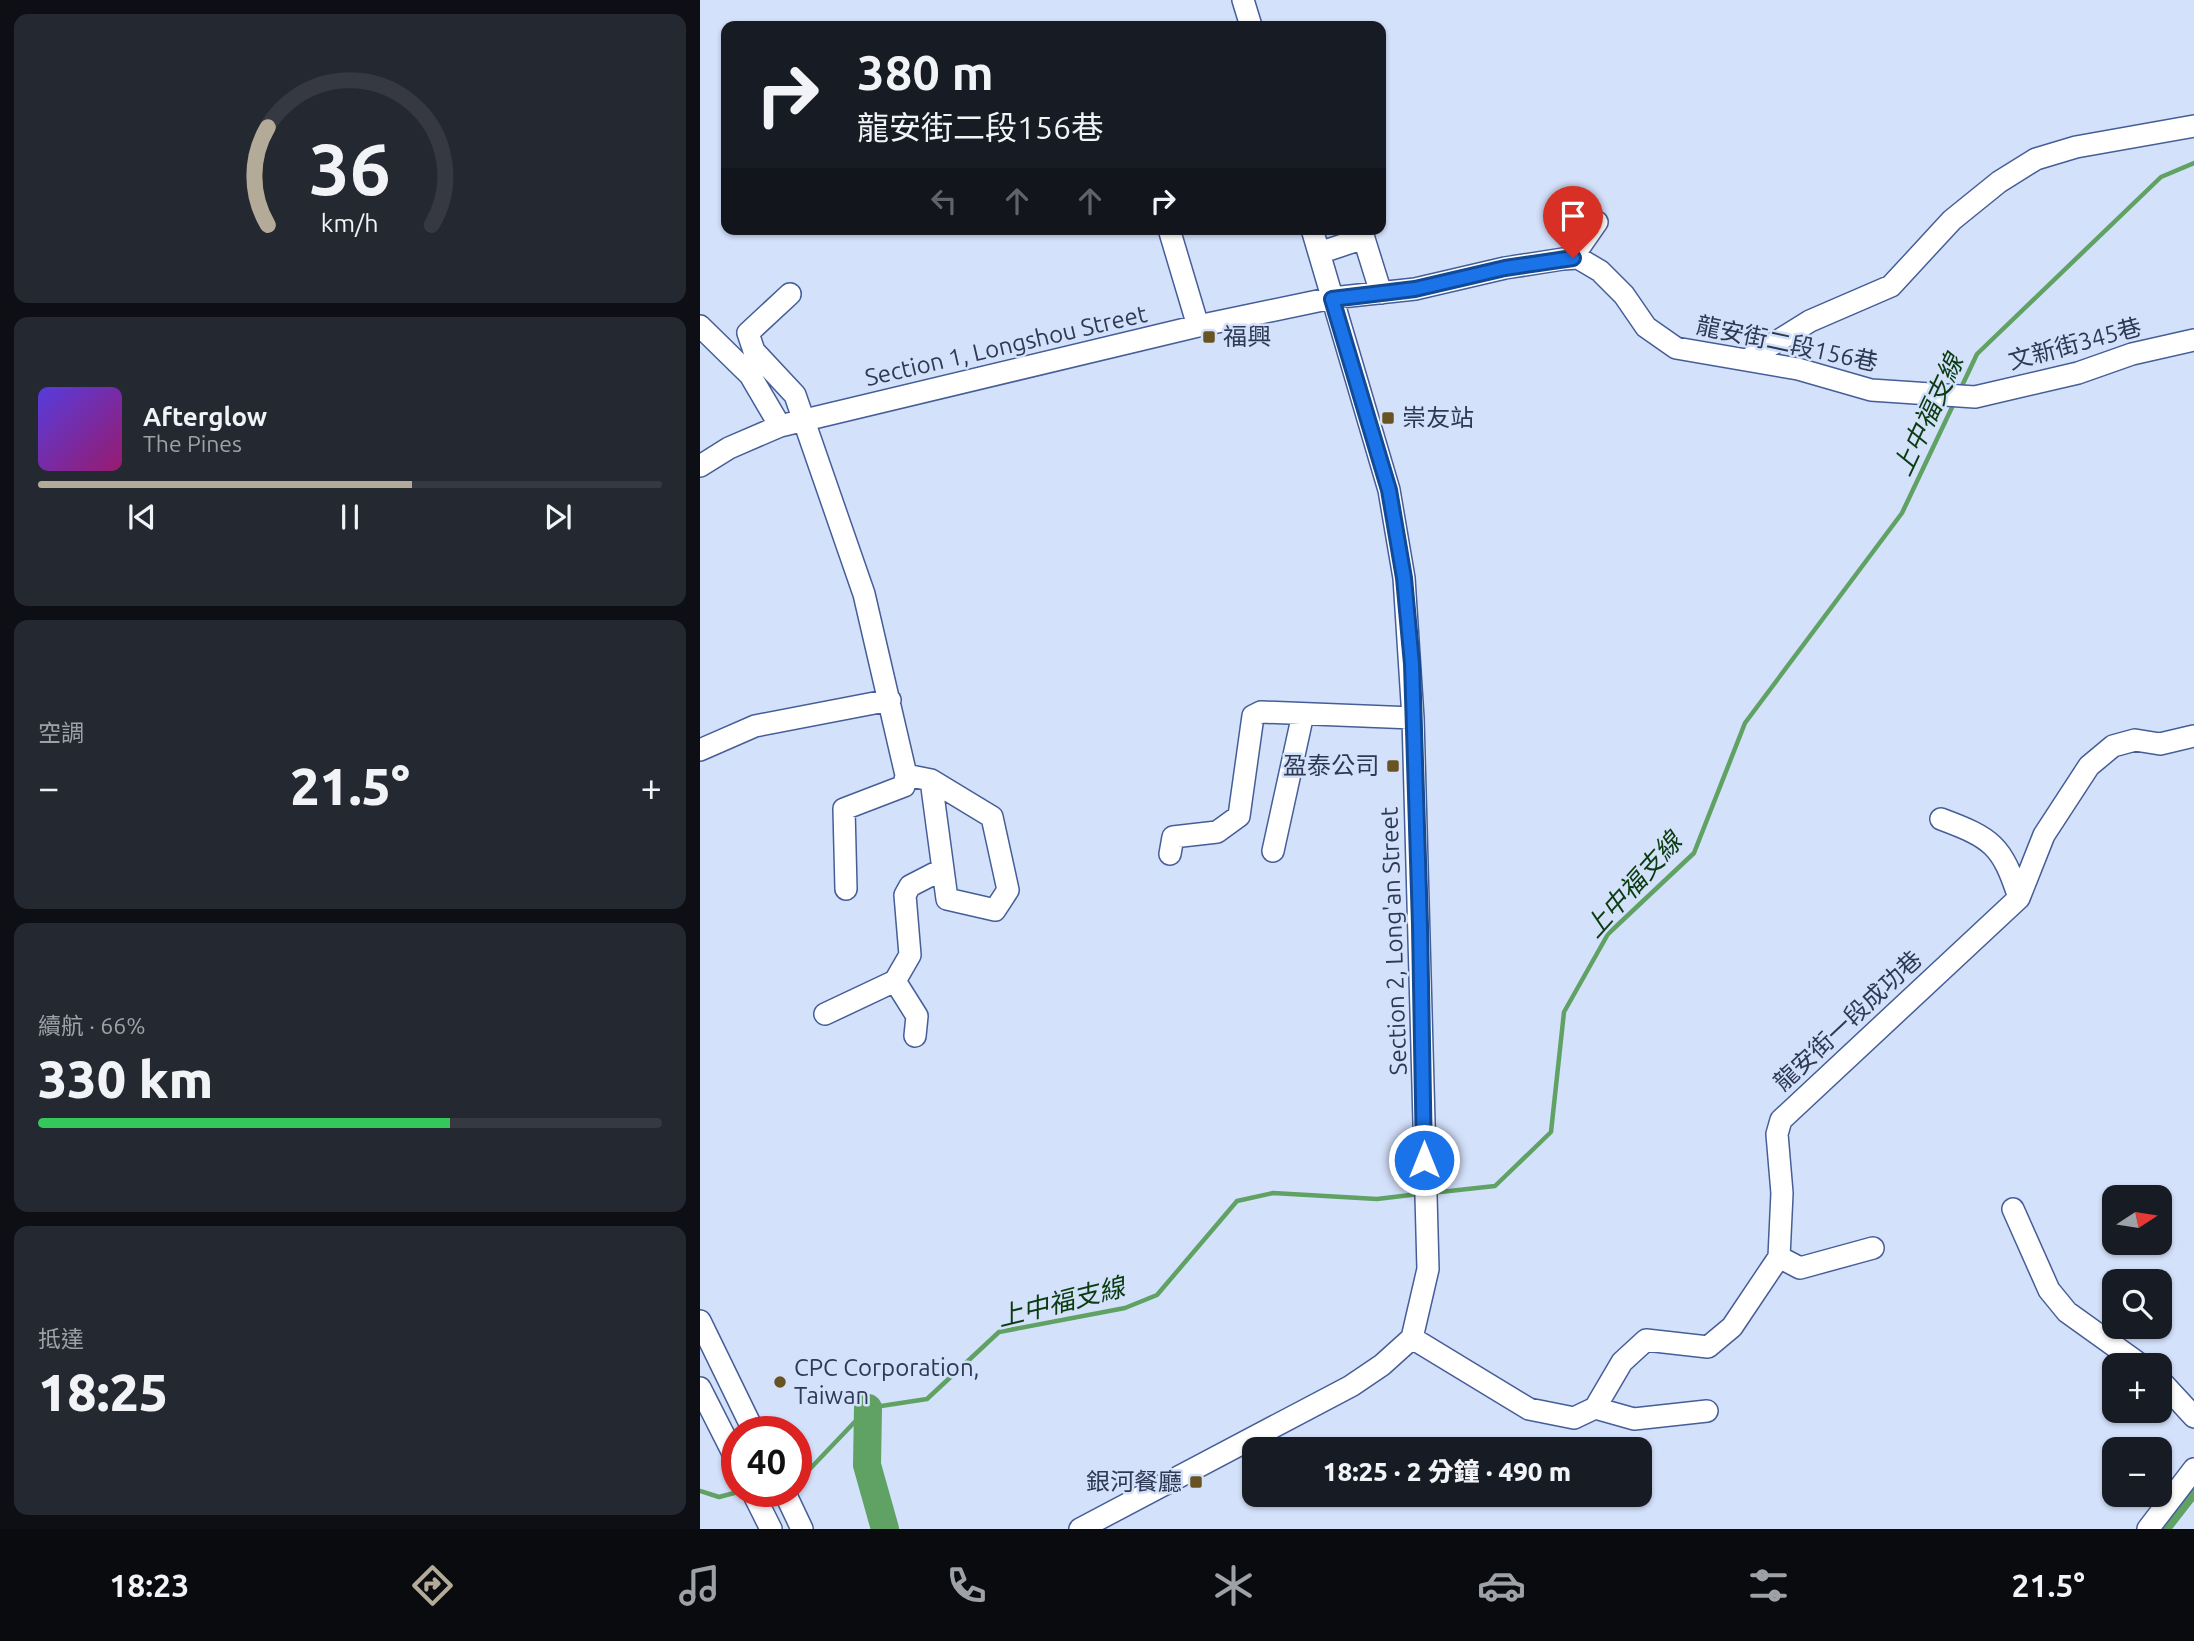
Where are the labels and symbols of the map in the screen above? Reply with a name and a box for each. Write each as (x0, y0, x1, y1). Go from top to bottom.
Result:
pin (1543, 186, 1603, 258)
street label: Section 1, Longshou Street (862, 300, 1150, 391)
street label: 龍安街二段156巷 (1694, 311, 1880, 376)
street label: 文新街345巷 (2005, 313, 2144, 374)
place label: 福興 (1223, 323, 1271, 350)
marker: 福興 (1201, 329, 1217, 345)
water label: 上中福支線 (1887, 347, 1969, 480)
place label: 崇友站 (1402, 404, 1474, 431)
marker: 崇友站 (1380, 410, 1396, 426)
place label: 盈泰公司 (1283, 752, 1379, 779)
marker: 盈泰公司 (1385, 758, 1401, 774)
street label: Section 2, Long'an Street (1375, 806, 1412, 1076)
water label: 上中福支線 (1578, 824, 1689, 943)
street label: 龍安街一段成功巷 (1768, 945, 1927, 1096)
position arrow (1387, 1123, 1461, 1197)
north arrow (2102, 1185, 2172, 1255)
water label: 上中福支線 (994, 1271, 1130, 1331)
place label: CPC Corporation, Taiwan (794, 1354, 980, 1409)
marker: CPC Corporation, Taiwan (772, 1374, 788, 1390)
speed limit sign: 40 (721, 1416, 812, 1507)
place label: 銀河餐廳 (1086, 1468, 1182, 1495)
marker: 銀河餐廳 (1188, 1474, 1204, 1490)

